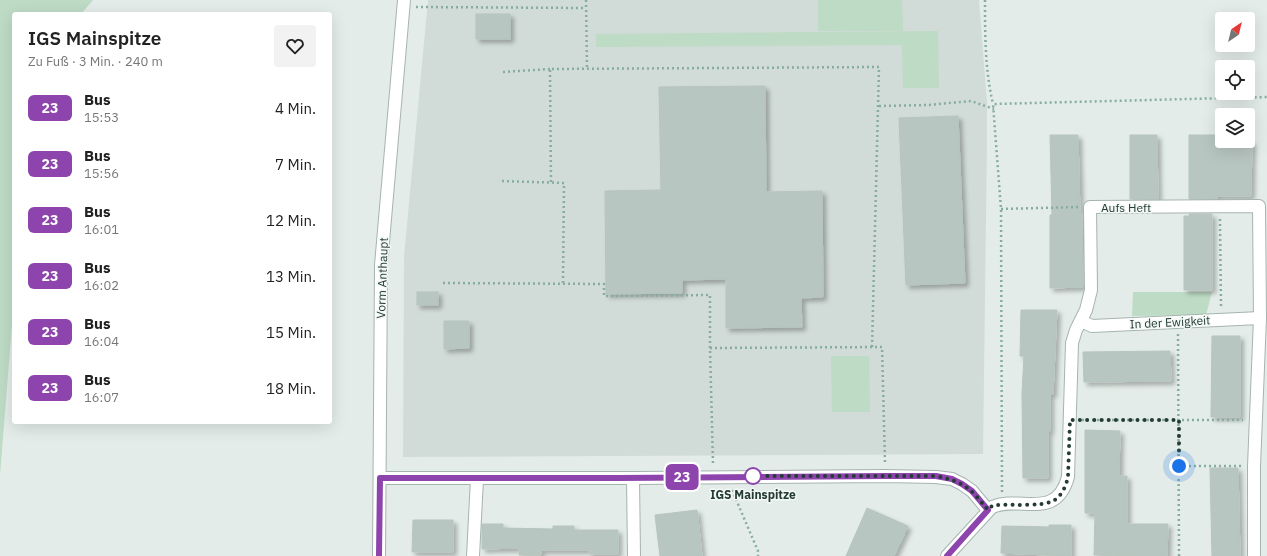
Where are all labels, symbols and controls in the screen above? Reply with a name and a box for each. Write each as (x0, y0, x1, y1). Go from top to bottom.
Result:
north arrow (1215, 12, 1255, 52)
map controls (1215, 12, 1255, 148)
button: heart (274, 25, 316, 67)
text: IGS Mainspitze (28, 26, 161, 50)
text: Zu Fuß · 3 Min. · 240 m (28, 53, 163, 70)
button: locate (1215, 60, 1255, 100)
text: Bus (84, 90, 111, 109)
text: 23 (42, 99, 58, 117)
text: 4 Min. (275, 99, 316, 118)
button: layers (1215, 108, 1255, 148)
text: 15:53 (84, 109, 119, 126)
text: Bus (84, 146, 111, 165)
text: 23 (42, 155, 58, 173)
text: 7 Min. (275, 155, 316, 174)
text: 15:56 (84, 165, 119, 182)
street label: Aufs Heft (1101, 200, 1151, 215)
text: Bus (84, 202, 111, 221)
text: 23 (42, 211, 58, 229)
text: 12 Min. (266, 211, 316, 230)
text: 16:01 (84, 221, 119, 238)
street label: Vorm Anthaupt (373, 237, 391, 319)
text: Bus (84, 258, 111, 277)
text: 23 (42, 267, 58, 285)
text: 13 Min. (266, 267, 316, 286)
text: 16:02 (84, 277, 119, 294)
street label: In der Ewigkeit (1129, 312, 1211, 332)
text: Bus (84, 314, 111, 333)
text: 23 (42, 323, 58, 341)
text: 15 Min. (266, 323, 316, 342)
text: 16:04 (84, 333, 119, 350)
text: Bus (84, 370, 111, 389)
text: 23 (42, 379, 58, 397)
text: 18 Min. (266, 379, 316, 398)
text: 16:07 (84, 389, 119, 406)
your location (1169, 456, 1189, 476)
line badge: 23 (664, 464, 700, 490)
marker: IGS Mainspitze (744, 467, 762, 485)
text: 23 (674, 468, 690, 486)
place label: IGS Mainspitze (710, 487, 796, 502)

